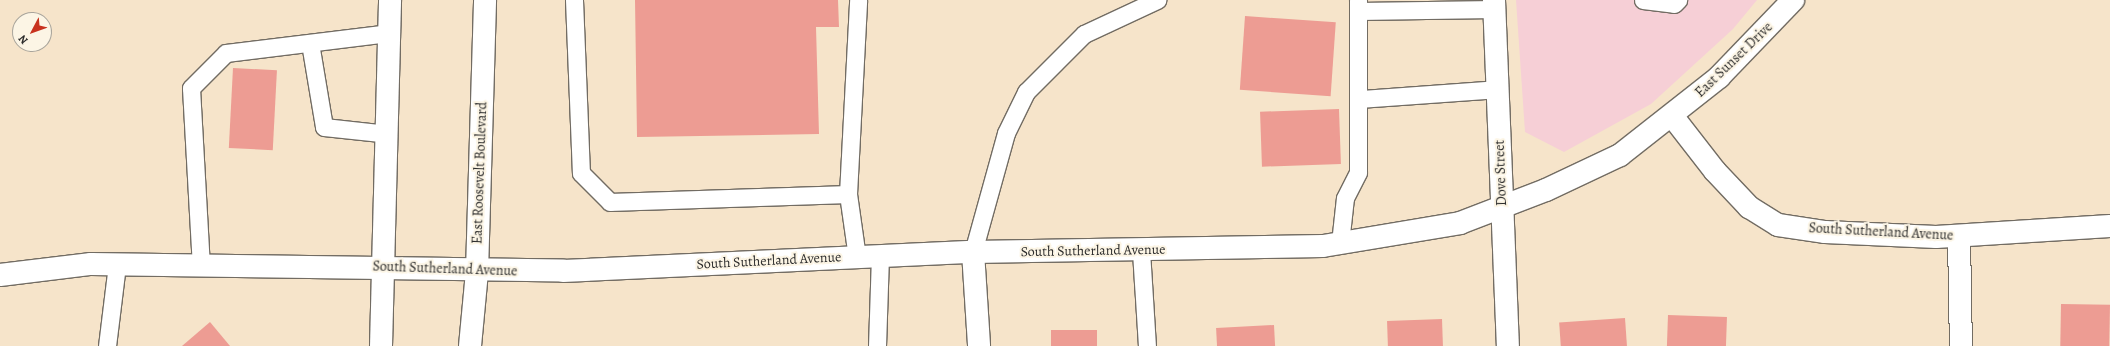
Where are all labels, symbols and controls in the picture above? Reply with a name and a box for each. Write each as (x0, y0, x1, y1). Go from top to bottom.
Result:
north arrow (12, 12, 52, 52)
street label: East Sunset Drive (1692, 19, 1776, 101)
text: N (15, 32, 32, 47)
street label: East Roosevelt Boulevard (469, 102, 491, 244)
street label: Dove Street (1491, 140, 1511, 206)
street label: South Sutherland Avenue (1808, 220, 1954, 244)
street label: South Sutherland Avenue (1020, 241, 1166, 261)
street label: South Sutherland Avenue (696, 249, 842, 273)
street label: South Sutherland Avenue (372, 258, 518, 280)

